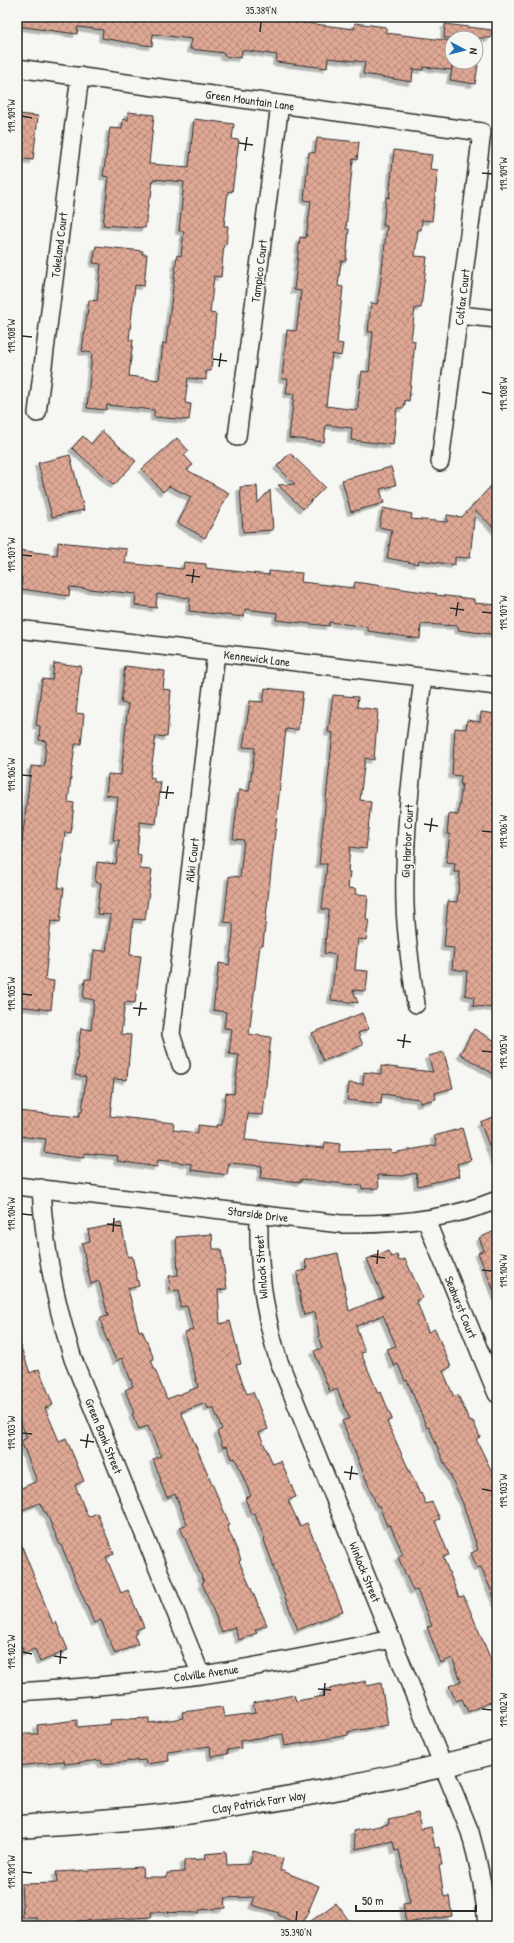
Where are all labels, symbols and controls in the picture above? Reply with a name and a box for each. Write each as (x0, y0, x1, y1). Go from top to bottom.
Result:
text: 35.389°N (246, 4, 276, 17)
north arrow (444, 30, 484, 70)
text: N (467, 47, 481, 55)
street label: Green Mountain Lane (205, 85, 296, 115)
text: 119.109°W (5, 99, 18, 133)
text: 119.109°W (497, 157, 510, 191)
street label: Tokeland Court (47, 210, 72, 279)
street label: Tampico Court (247, 238, 271, 304)
street label: Colfax Court (450, 267, 474, 326)
text: 119.108°W (5, 318, 18, 353)
text: 119.108°W (497, 376, 510, 411)
text: 119.107°W (5, 537, 18, 572)
text: 119.107°W (497, 595, 510, 630)
street label: Kennewick Lane (223, 645, 291, 671)
text: 119.106°W (5, 757, 18, 792)
street label: Gig Harbor Court (397, 803, 417, 878)
text: 119.106°W (497, 814, 510, 849)
street label: Alki Court (181, 836, 203, 883)
text: 119.105°W (5, 976, 18, 1011)
text: 119.105°W (497, 1034, 510, 1069)
text: 119.104°W (5, 1196, 18, 1231)
street label: Starside Drive (227, 1202, 290, 1226)
street label: Winlock Street (250, 1234, 272, 1299)
text: 119.104°W (497, 1253, 510, 1288)
street label: Seahurst Court (441, 1273, 482, 1342)
street label: Green Bank Street (81, 1396, 127, 1477)
text: 119.103°W (5, 1415, 18, 1450)
text: 119.103°W (497, 1473, 510, 1508)
street label: Winlock Street (345, 1539, 385, 1606)
text: 119.102°W (5, 1634, 18, 1669)
street label: Colville Avenue (173, 1660, 240, 1686)
text: 119.102°W (497, 1692, 510, 1727)
street label: Clay Patrick Farr Way (211, 1786, 307, 1818)
text: 119.101°W (5, 1855, 18, 1889)
scale bar (356, 1887, 476, 1913)
text: 50 m (362, 1892, 383, 1909)
text: 35.390°N (280, 1926, 312, 1939)

